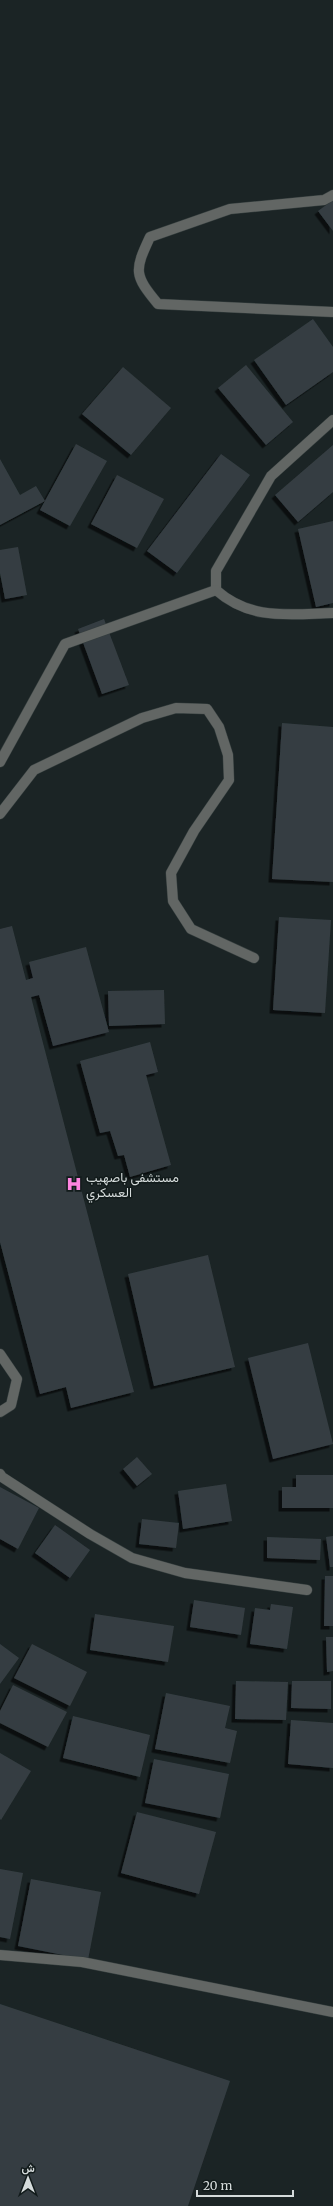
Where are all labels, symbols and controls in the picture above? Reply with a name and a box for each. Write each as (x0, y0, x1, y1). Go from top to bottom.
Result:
place label: مستشفى باصهيب العسكري (86, 1169, 179, 1203)
hospital icon: مستشفى باصهيب العسكري (65, 1175, 83, 1193)
north arrow (8, 2158, 48, 2198)
text: ش (21, 2161, 35, 2175)
scale bar (197, 2172, 293, 2198)
text: 20 m (203, 2178, 232, 2193)

